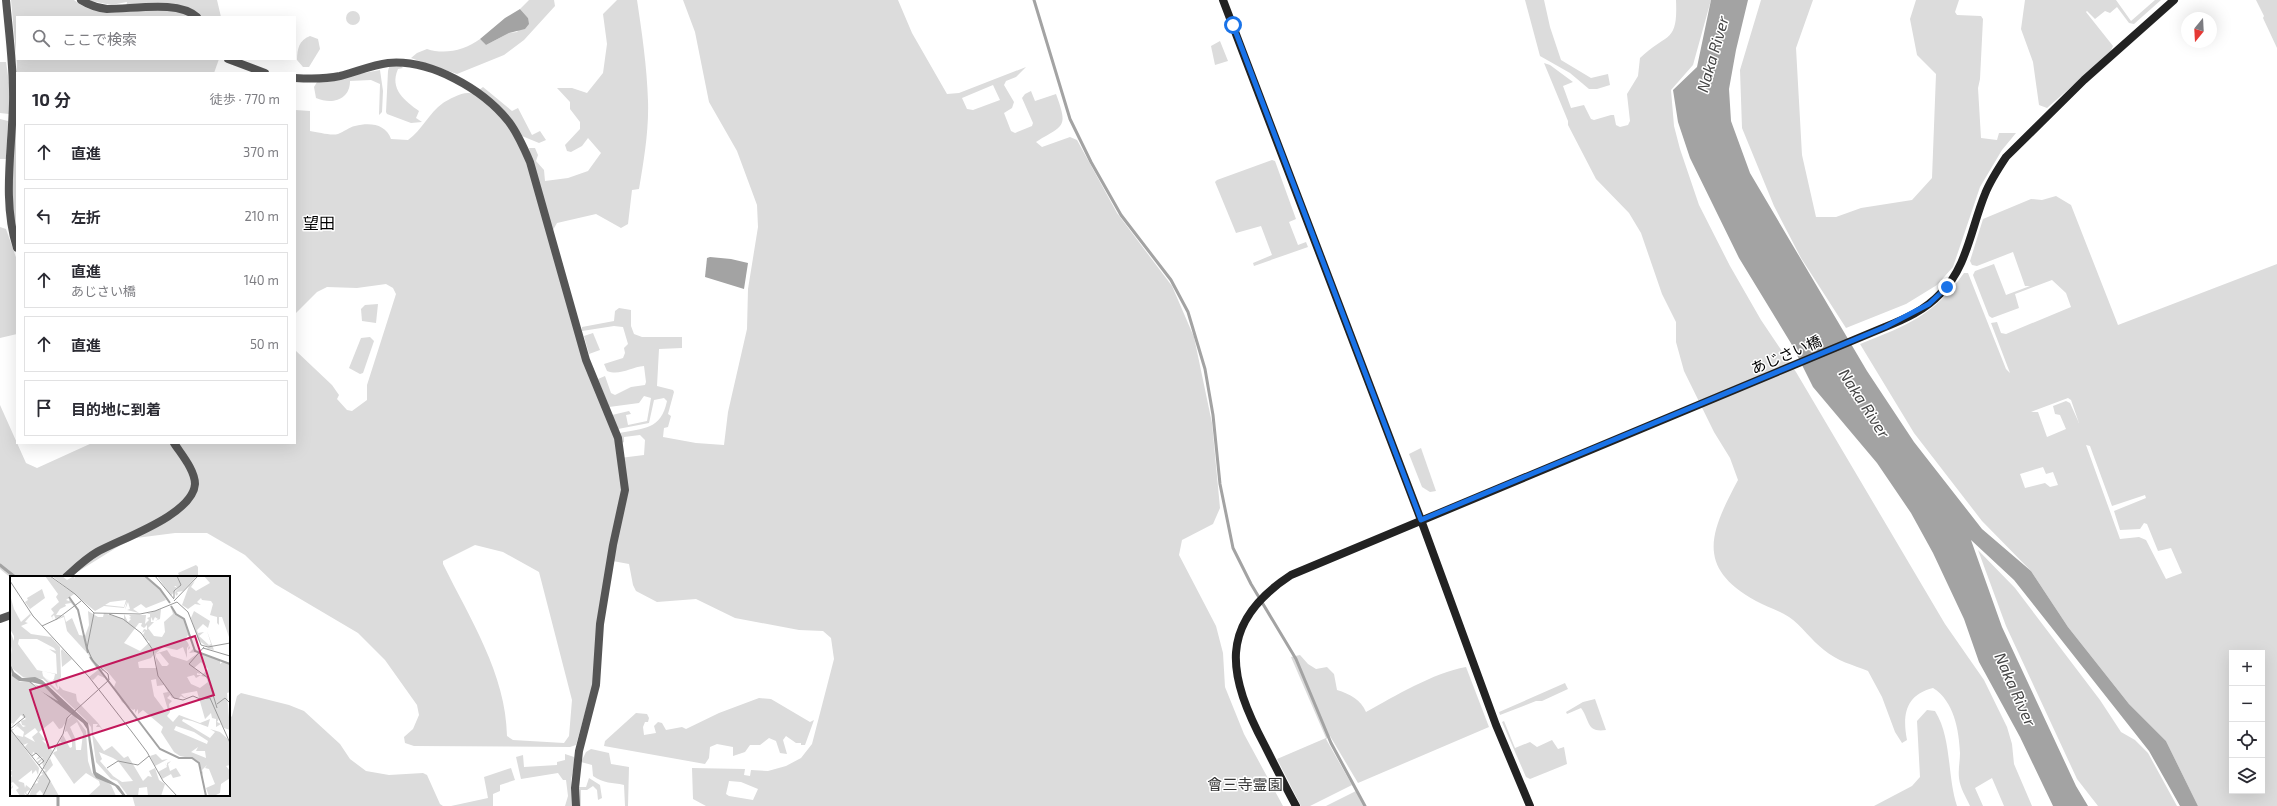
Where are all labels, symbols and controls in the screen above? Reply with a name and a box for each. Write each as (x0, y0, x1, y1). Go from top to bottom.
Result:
north arrow (2181, 12, 2217, 48)
water label: Naka River (1692, 13, 1732, 94)
search box (16, 16, 296, 60)
route start (1224, 16, 1242, 34)
icon: search (30, 27, 52, 49)
text: ここで検索 (62, 30, 137, 48)
text: 10 分 (32, 89, 71, 109)
text: 徒歩 · 770 m (210, 91, 280, 107)
icon: ahead (33, 141, 55, 163)
text: 直進 (71, 144, 101, 162)
text: 370 m (243, 144, 279, 160)
icon: left (33, 205, 55, 227)
text: 左折 (71, 208, 101, 226)
text: 210 m (244, 208, 279, 224)
district label: 望田 (303, 213, 335, 232)
text: 直進 (71, 262, 101, 280)
icon: ahead (33, 269, 55, 291)
text: 140 m (244, 272, 279, 288)
route end (1938, 278, 1956, 296)
text: あじさい橋 (71, 283, 136, 299)
street label: あじさい橋 (1748, 331, 1824, 377)
icon: ahead (33, 333, 55, 355)
text: 直進 (71, 336, 101, 354)
text: 50 m (250, 336, 279, 352)
water label: Naka River (1836, 365, 1895, 442)
icon: arrive (33, 397, 55, 419)
text: 目的地に到着 (71, 400, 161, 418)
inset map (10, 576, 230, 796)
water label: Naka River (1991, 649, 2041, 729)
map controls (2229, 650, 2265, 794)
button: + (2229, 650, 2265, 686)
button: − (2229, 686, 2265, 722)
button: locate (2229, 722, 2265, 758)
button: layers (2229, 758, 2265, 794)
park label: 會三寺霊園 (1207, 775, 1283, 793)

